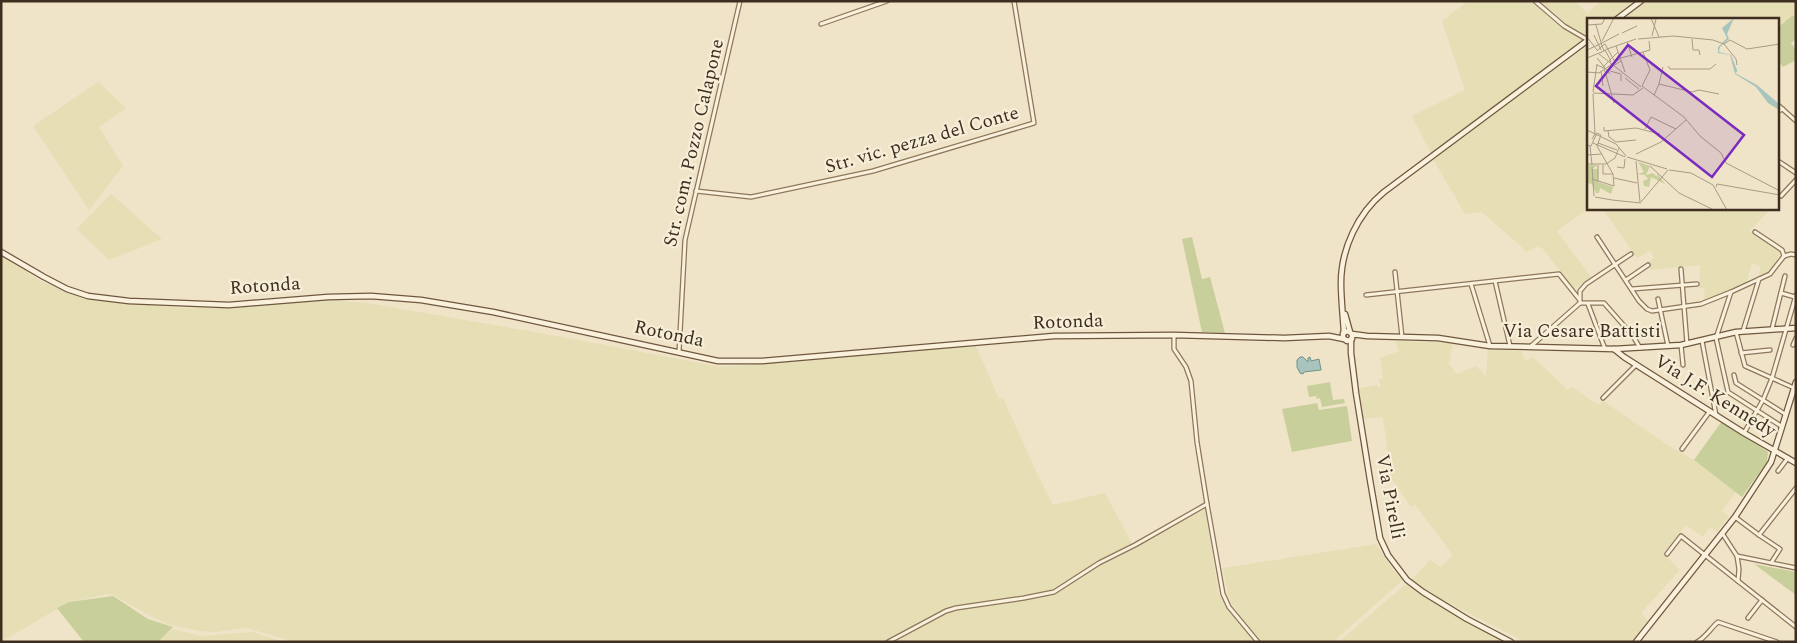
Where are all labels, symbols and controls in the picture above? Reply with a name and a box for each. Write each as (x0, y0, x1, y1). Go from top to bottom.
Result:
inset map (1587, 18, 1780, 210)
street label: Str. com. Pozzo Calapone (656, 36, 732, 250)
street label: Str. vic. pezza del Conte (822, 98, 1022, 182)
street label: Rotonda (229, 269, 302, 303)
street label: Rotonda (1032, 306, 1105, 338)
street label: Rotonda (631, 312, 707, 356)
street label: Via Cesare Battisti (1503, 317, 1661, 346)
street label: Via J.F. Kennedy (1648, 347, 1782, 446)
street label: Via Pirelli (1368, 452, 1412, 542)

